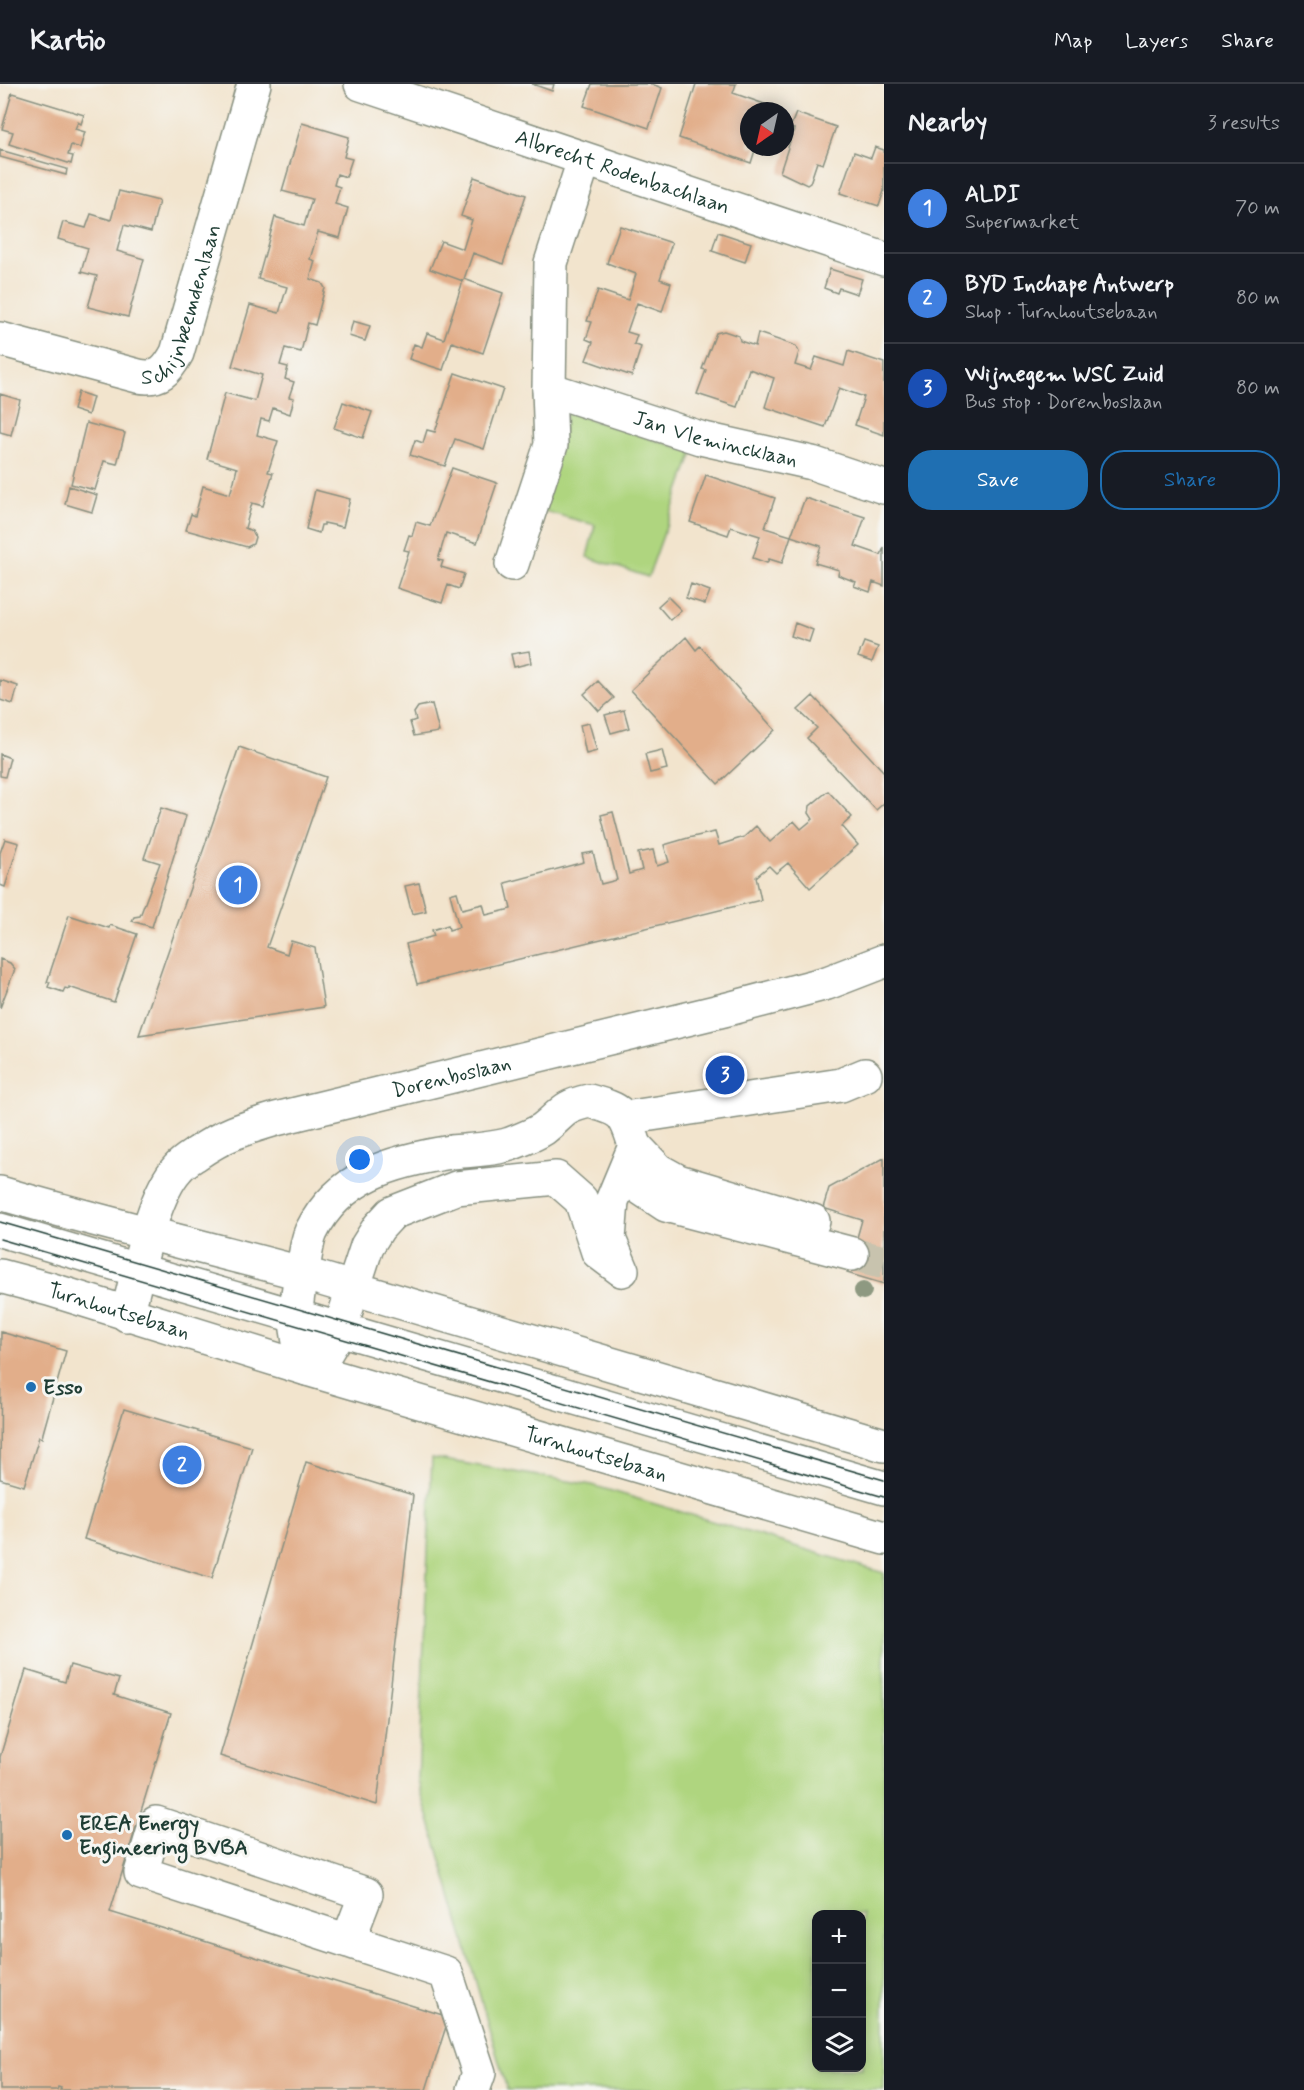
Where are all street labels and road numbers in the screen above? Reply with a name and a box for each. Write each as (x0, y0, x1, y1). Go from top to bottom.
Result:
street label: Albrecht Rodenbachlaan (511, 124, 733, 221)
street label: Schijnbeemdenlaan (141, 221, 228, 392)
street label: Jan Vlemincklaan (630, 404, 800, 474)
street label: Dorenboslaan (389, 1049, 514, 1105)
street label: Turnhoutsebaan (44, 1276, 193, 1347)
street label: Turnhoutsebaan (521, 1420, 671, 1489)

